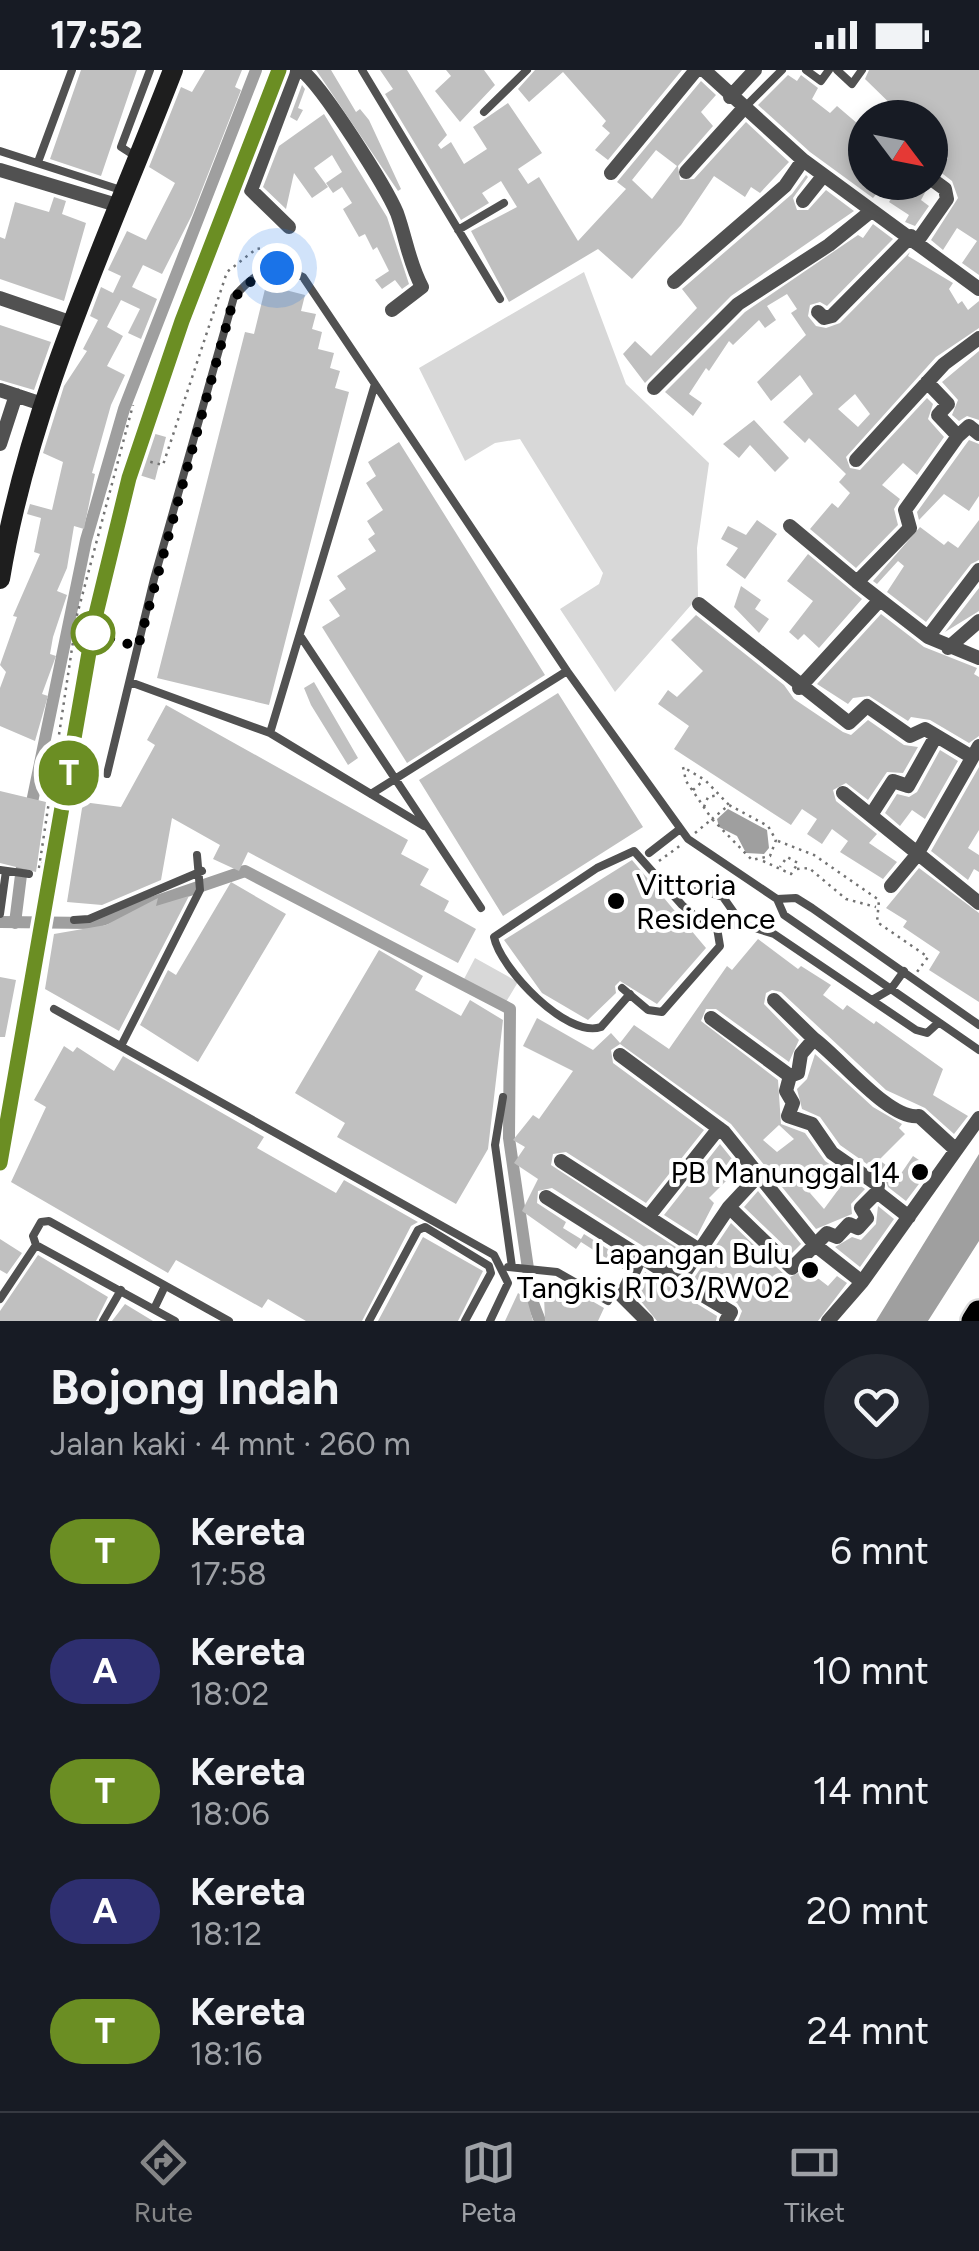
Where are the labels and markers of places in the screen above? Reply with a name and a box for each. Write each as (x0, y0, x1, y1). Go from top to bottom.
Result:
unlabelled marker (72, 612, 114, 654)
place label: Vittoria Residence (636, 866, 775, 937)
marker: Vittoria Residence (605, 890, 627, 912)
place label: PB Manunggal 14 (670, 1154, 900, 1191)
marker: PB Manunggal 14 (909, 1161, 931, 1183)
place label: Lapangan Bulu Tangkis RT03/RW02 (517, 1235, 790, 1306)
marker: Lapangan Bulu Tangkis RT03/RW02 (799, 1259, 821, 1281)

